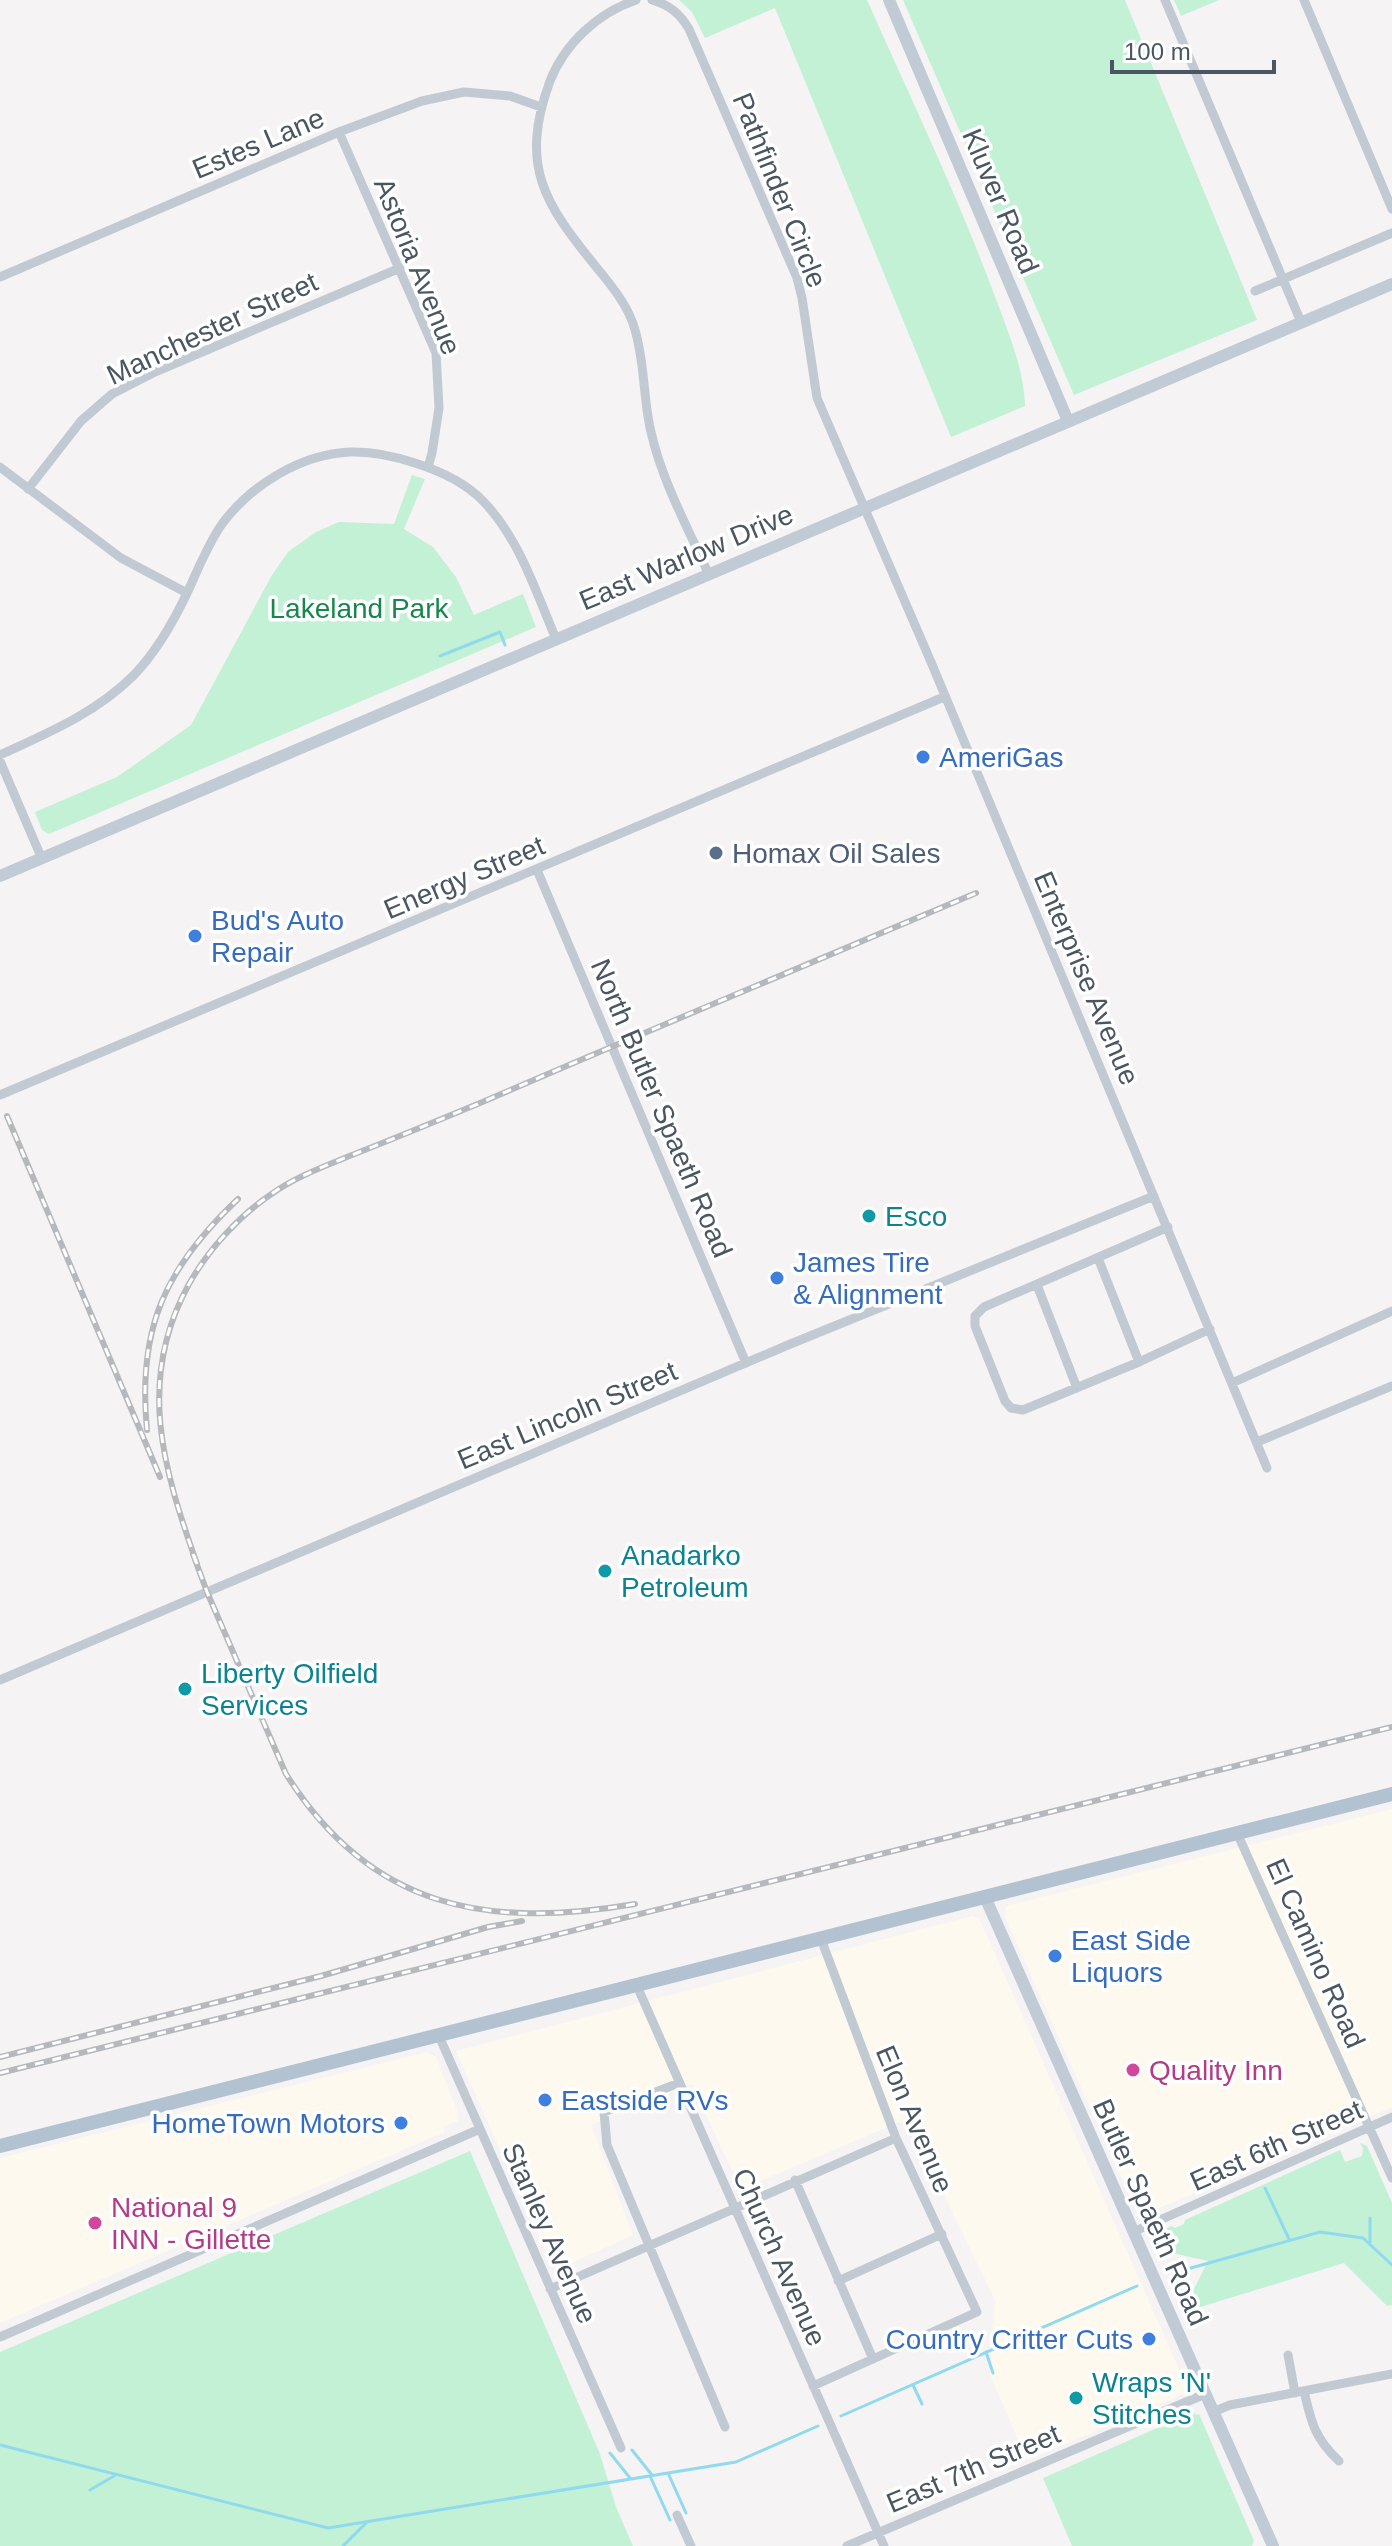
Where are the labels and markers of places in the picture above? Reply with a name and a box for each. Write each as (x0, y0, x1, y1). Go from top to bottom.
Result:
place label: AmeriGas (939, 742, 1063, 773)
marker: AmeriGas (914, 748, 932, 766)
place label: Homax Oil Sales (732, 838, 941, 869)
marker: Homax Oil Sales (707, 844, 725, 862)
place label: Bud's Auto Repair (211, 905, 344, 968)
marker: Bud's Auto Repair (186, 927, 204, 945)
place label: Esco (885, 1201, 947, 1232)
marker: Esco (860, 1207, 878, 1225)
place label: James Tire & Alignment (793, 1247, 943, 1310)
marker: James Tire & Alignment (768, 1269, 786, 1287)
place label: Anadarko Petroleum (621, 1540, 749, 1603)
marker: Anadarko Petroleum (596, 1562, 614, 1580)
place label: Liberty Oilfield Services (201, 1658, 378, 1721)
marker: Liberty Oilfield Services (176, 1680, 194, 1698)
place label: East Side Liquors (1071, 1925, 1191, 1988)
marker: East Side Liquors (1046, 1947, 1064, 1965)
place label: Quality Inn (1149, 2055, 1283, 2086)
marker: Quality Inn (1124, 2061, 1142, 2079)
place label: Eastside RVs (561, 2085, 729, 2116)
marker: Eastside RVs (536, 2091, 554, 2109)
place label: HomeTown Motors (152, 2108, 385, 2139)
marker: HomeTown Motors (392, 2114, 410, 2132)
place label: National 9 INN - Gillette (111, 2192, 271, 2255)
marker: National 9 INN - Gillette (86, 2214, 104, 2232)
place label: Country Critter Cuts (886, 2324, 1133, 2355)
marker: Country Critter Cuts (1140, 2330, 1158, 2348)
place label: Wraps 'N' Stitches (1092, 2367, 1211, 2430)
marker: Wraps 'N' Stitches (1067, 2389, 1085, 2407)

